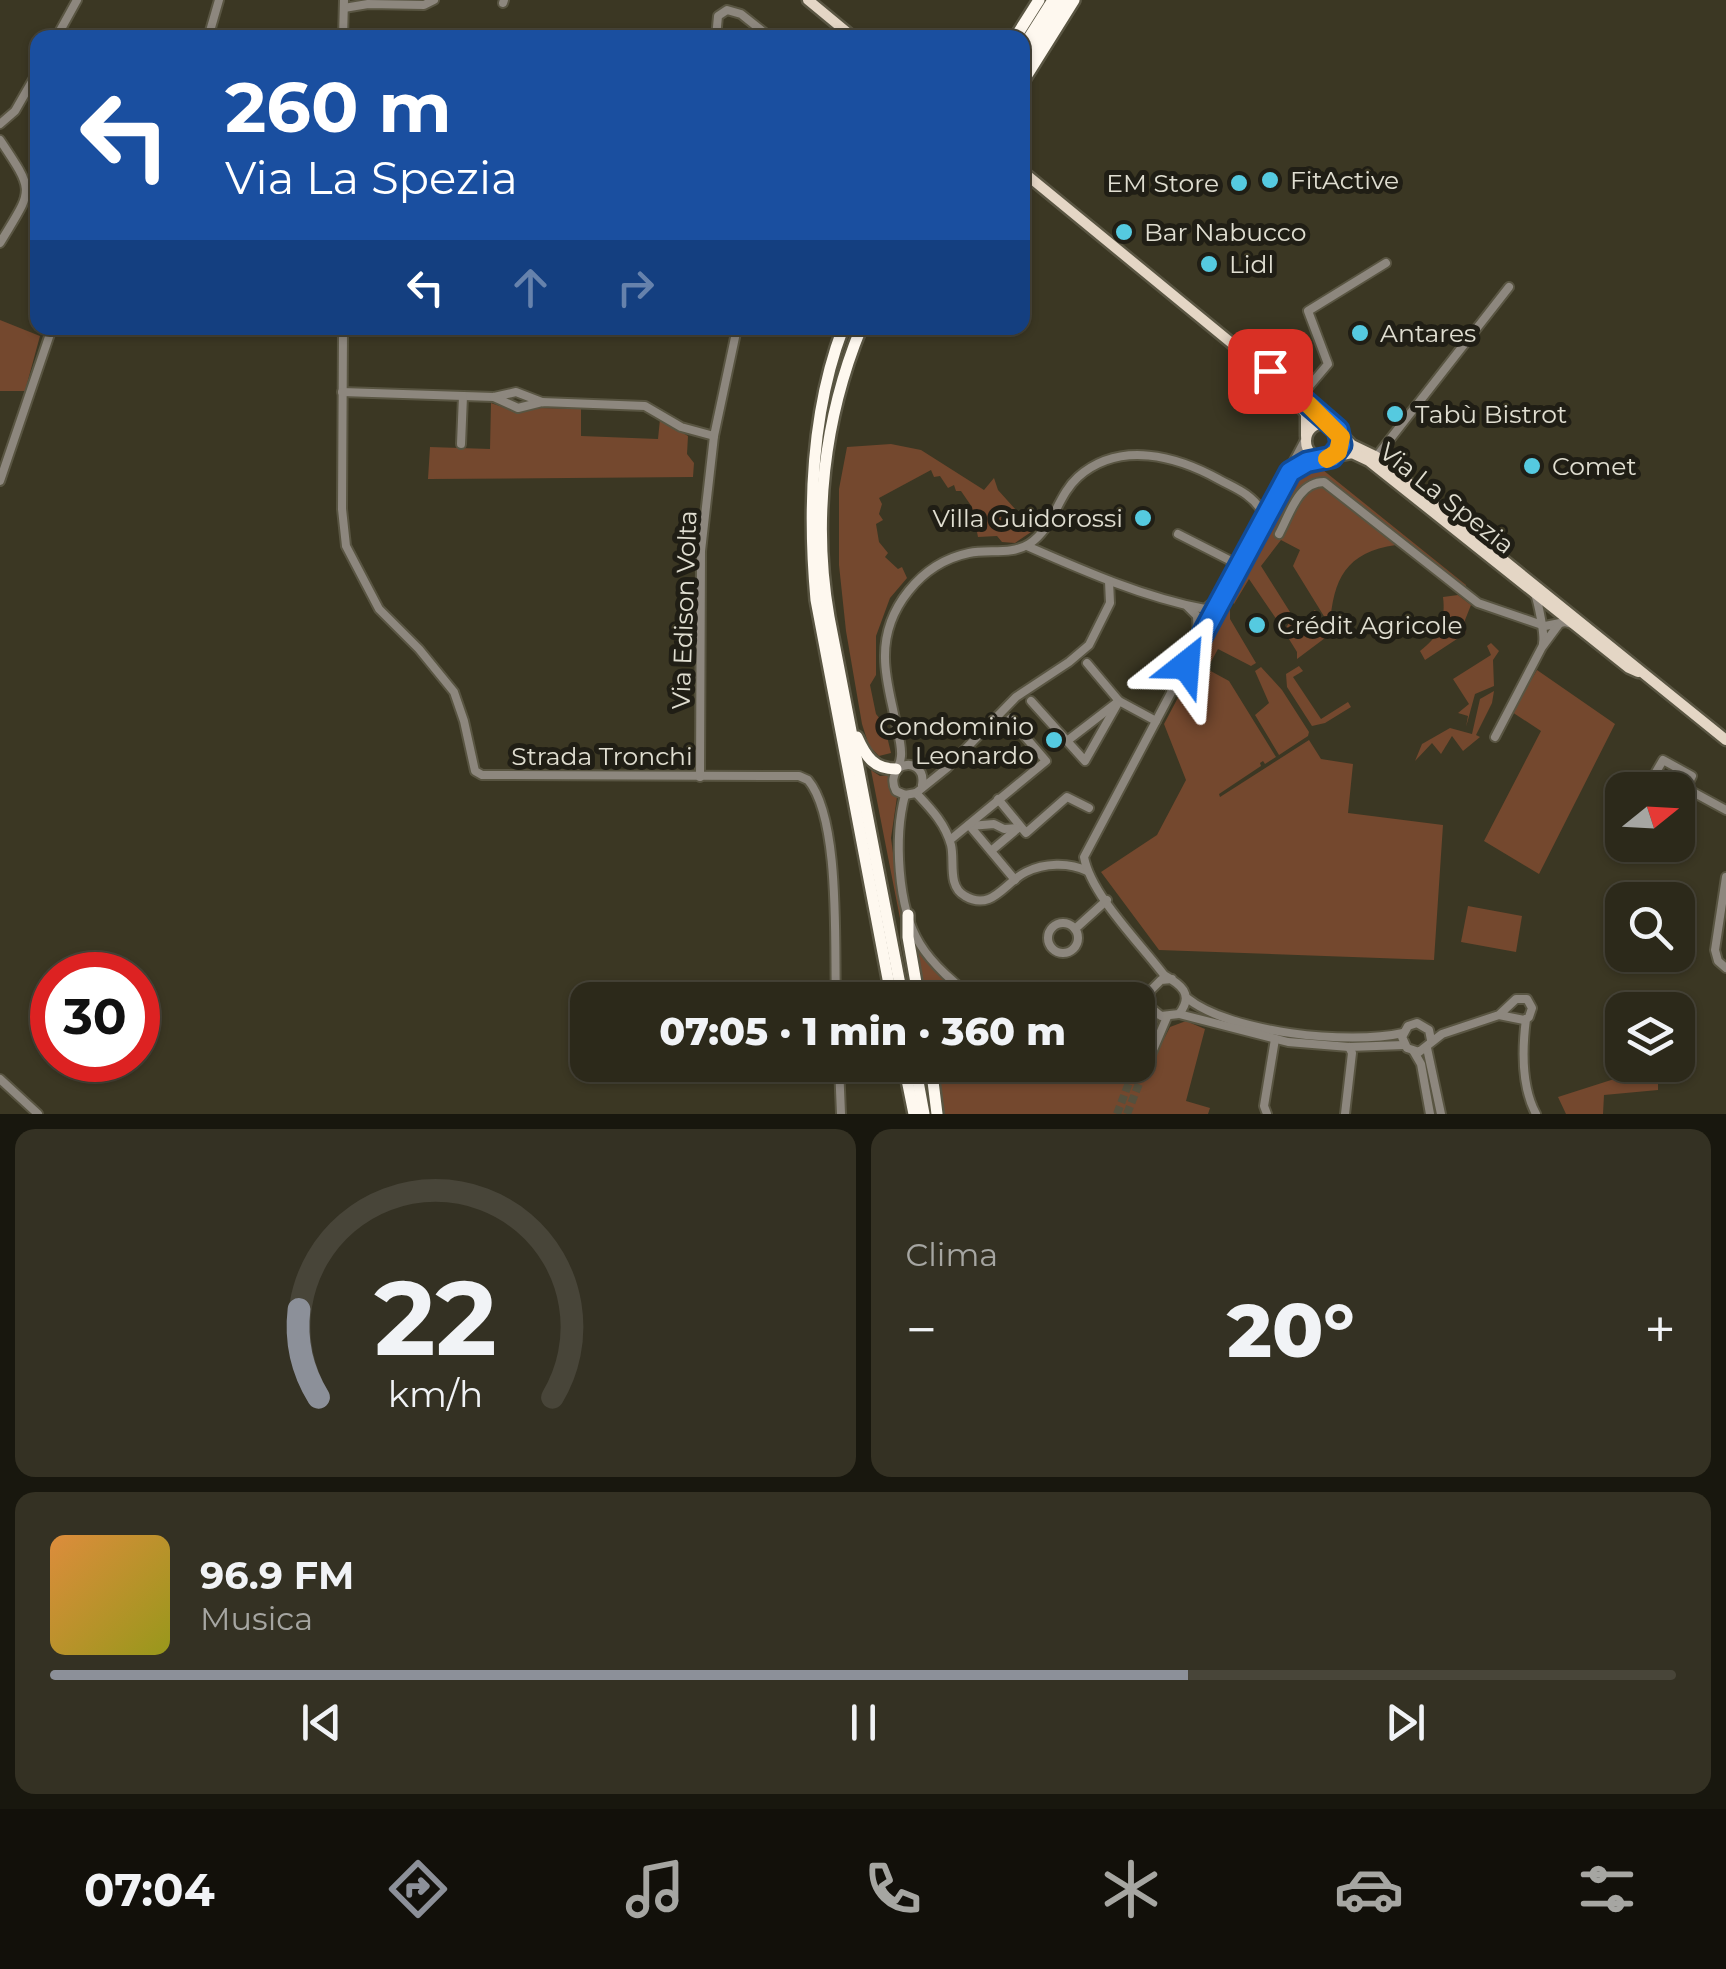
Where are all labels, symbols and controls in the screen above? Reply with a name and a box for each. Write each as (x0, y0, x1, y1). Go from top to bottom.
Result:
text: 260 m (225, 64, 452, 150)
icon: left (60, 70, 190, 200)
text: Via La Spezia (225, 150, 518, 205)
place label: FitActive (1290, 165, 1399, 195)
place label: EM Store (1106, 168, 1219, 198)
marker: FitActive (1259, 169, 1281, 191)
marker: EM Store (1228, 172, 1250, 194)
place label: Bar Nabucco (1144, 217, 1306, 247)
marker: Bar Nabucco (1113, 221, 1135, 243)
place label: Lidl (1229, 249, 1274, 279)
marker: Lidl (1198, 253, 1220, 275)
icon: left (398, 260, 453, 315)
icon: ahead (503, 260, 558, 315)
icon: right (608, 260, 663, 315)
place label: Antares (1380, 318, 1476, 348)
marker: Antares (1349, 322, 1371, 344)
pin (1228, 329, 1313, 414)
icon: arrive (1243, 344, 1298, 399)
place label: Tabù Bistrot (1415, 399, 1567, 429)
marker: Tabù Bistrot (1384, 403, 1406, 425)
street label: Via La Spezia (1374, 436, 1520, 560)
place label: Comet (1552, 451, 1637, 481)
marker: Comet (1521, 455, 1543, 477)
place label: Villa Guidorossi (933, 503, 1123, 533)
marker: Villa Guidorossi (1132, 507, 1154, 529)
street label: Via Edison Volta (666, 510, 702, 710)
place label: Crédit Agricole (1277, 610, 1463, 640)
position arrow (1134, 613, 1238, 717)
marker: Crédit Agricole (1246, 614, 1268, 636)
place label: Condominio Leonardo (879, 711, 1034, 770)
marker: Condominio Leonardo (1043, 729, 1065, 751)
street label: Strada Tronchi (511, 741, 693, 771)
north arrow (1605, 772, 1695, 862)
map controls (1605, 772, 1695, 1082)
button: search (1605, 882, 1695, 972)
speed limit sign: 30 (30, 952, 160, 1082)
button: layers (1605, 992, 1695, 1082)
text: 07:05 · 1 min · 360 m (659, 1008, 1066, 1055)
text: Clima (906, 1235, 998, 1274)
text: 22 (374, 1254, 497, 1381)
text: 20° (1227, 1284, 1355, 1376)
text: − (906, 1296, 937, 1363)
text: + (1644, 1296, 1676, 1363)
text: km/h (388, 1372, 483, 1416)
text: 96.9 FM (200, 1552, 354, 1599)
text: Musica (200, 1599, 313, 1638)
icon: previous (294, 1695, 349, 1750)
icon: pause (836, 1695, 891, 1750)
icon: next (1378, 1695, 1433, 1750)
icon: directions (383, 1854, 453, 1924)
icon: music (620, 1854, 690, 1924)
icon: phone (858, 1854, 928, 1924)
icon: climate (1096, 1854, 1166, 1924)
icon: car (1334, 1854, 1404, 1924)
icon: filters (1572, 1854, 1642, 1924)
text: 07:04 (84, 1862, 215, 1917)

